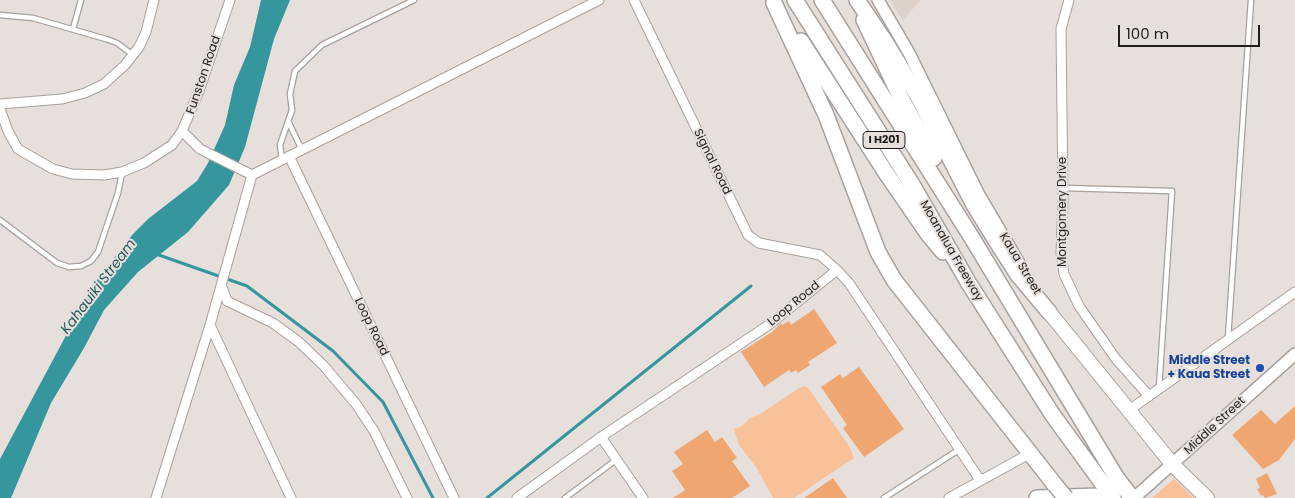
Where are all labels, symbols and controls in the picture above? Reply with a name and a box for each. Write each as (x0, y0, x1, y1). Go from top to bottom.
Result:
scale bar (1120, 15, 1262, 47)
text: 100 m (1126, 23, 1169, 44)
street label: Funston Road (184, 34, 224, 116)
street label: Signal Road (690, 127, 734, 197)
road number: I H201 (863, 132, 905, 148)
street label: Montgomery Drive (1056, 157, 1070, 267)
street label: Moanalua Freeway (916, 198, 986, 304)
street label: Kaua Street (996, 231, 1044, 297)
water label: Kahauiki Stream (58, 236, 140, 338)
street label: Loop Road (765, 279, 823, 329)
street label: Loop Road (351, 296, 391, 358)
place label: Middle Street + Kaua Street (1168, 354, 1250, 382)
marker: Middle Street + Kaua Street (1254, 362, 1266, 374)
street label: Middle Street (1181, 394, 1249, 458)

